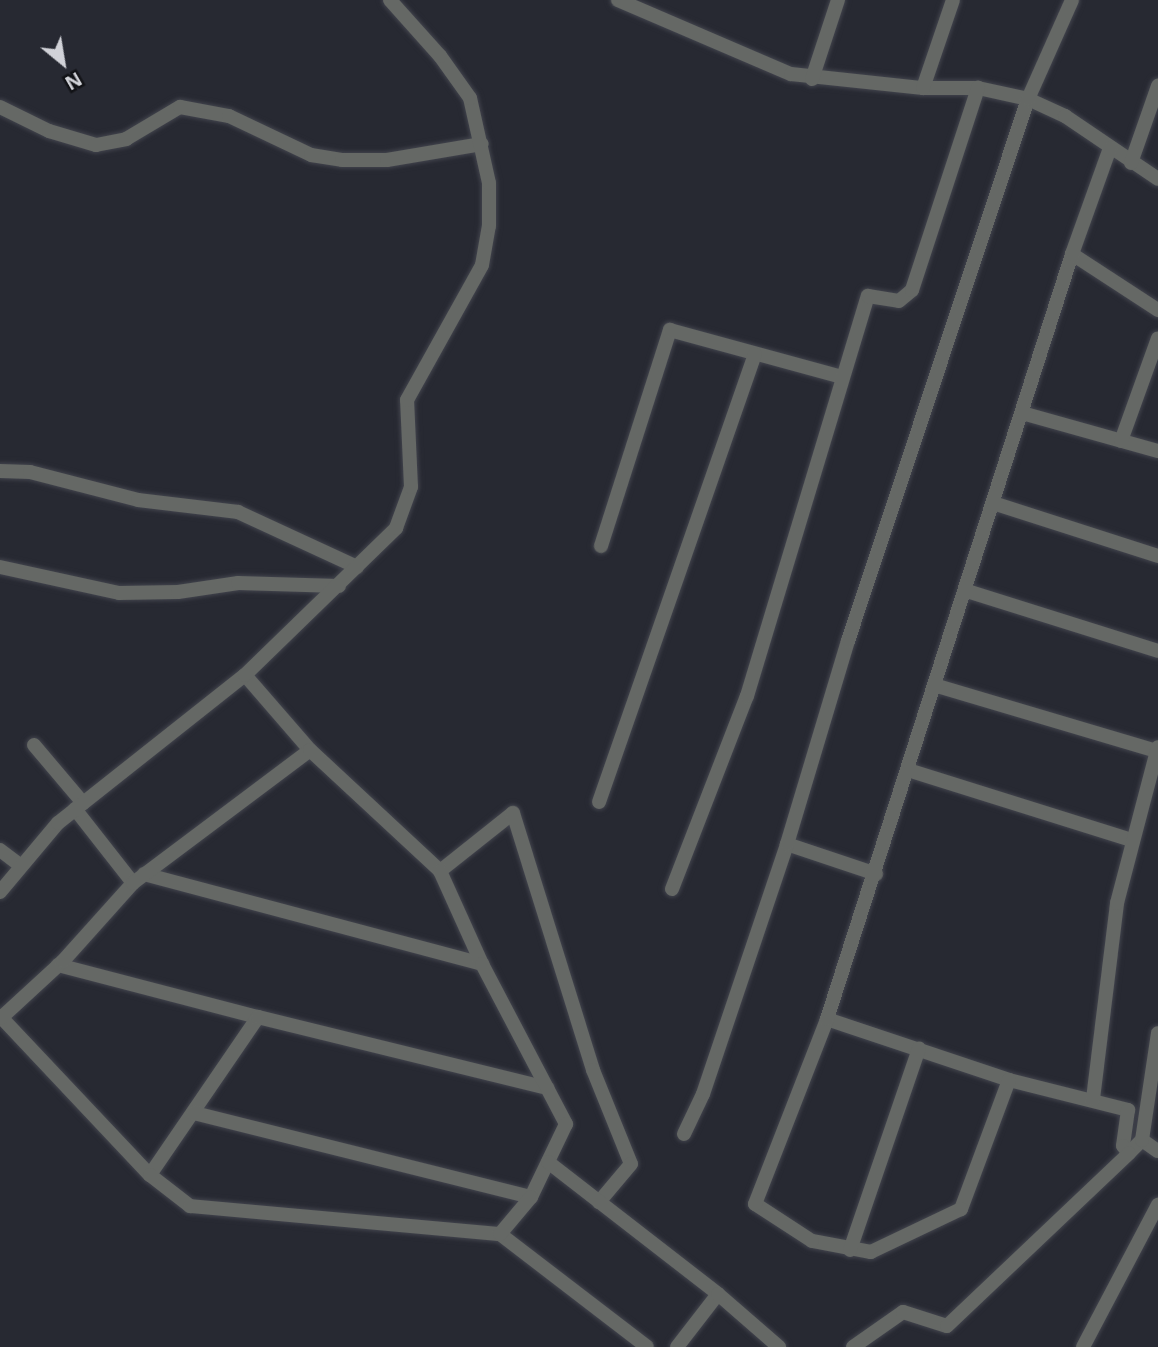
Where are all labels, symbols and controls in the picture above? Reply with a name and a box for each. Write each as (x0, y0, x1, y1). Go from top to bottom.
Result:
north arrow (28, 28, 98, 98)
text: N (60, 66, 87, 96)

